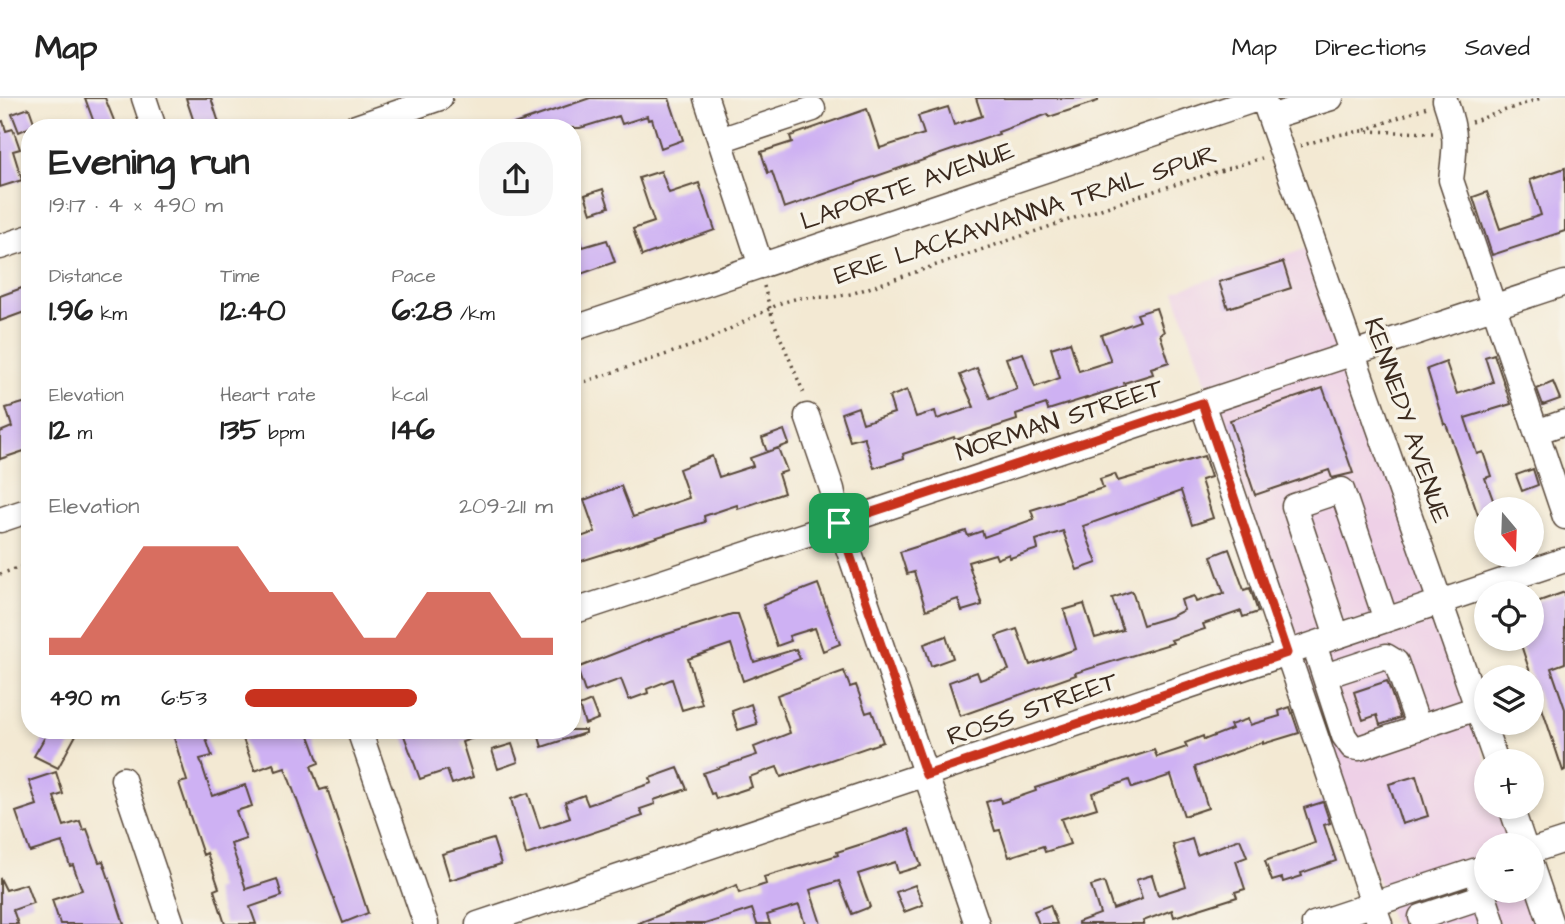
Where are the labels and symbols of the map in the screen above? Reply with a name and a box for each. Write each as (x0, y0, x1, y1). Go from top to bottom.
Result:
street label: LAPORTE AVENUE (796, 132, 1019, 239)
street label: ERIE LACKAWANNA TRAIL SPUR (830, 136, 1221, 294)
street label: KENNEDY AVENUE (1355, 313, 1459, 528)
street label: NORMAN STREET (951, 369, 1168, 470)
pin (809, 493, 869, 553)
north arrow (1474, 497, 1544, 567)
street label: ROSS STREET (942, 663, 1123, 755)

